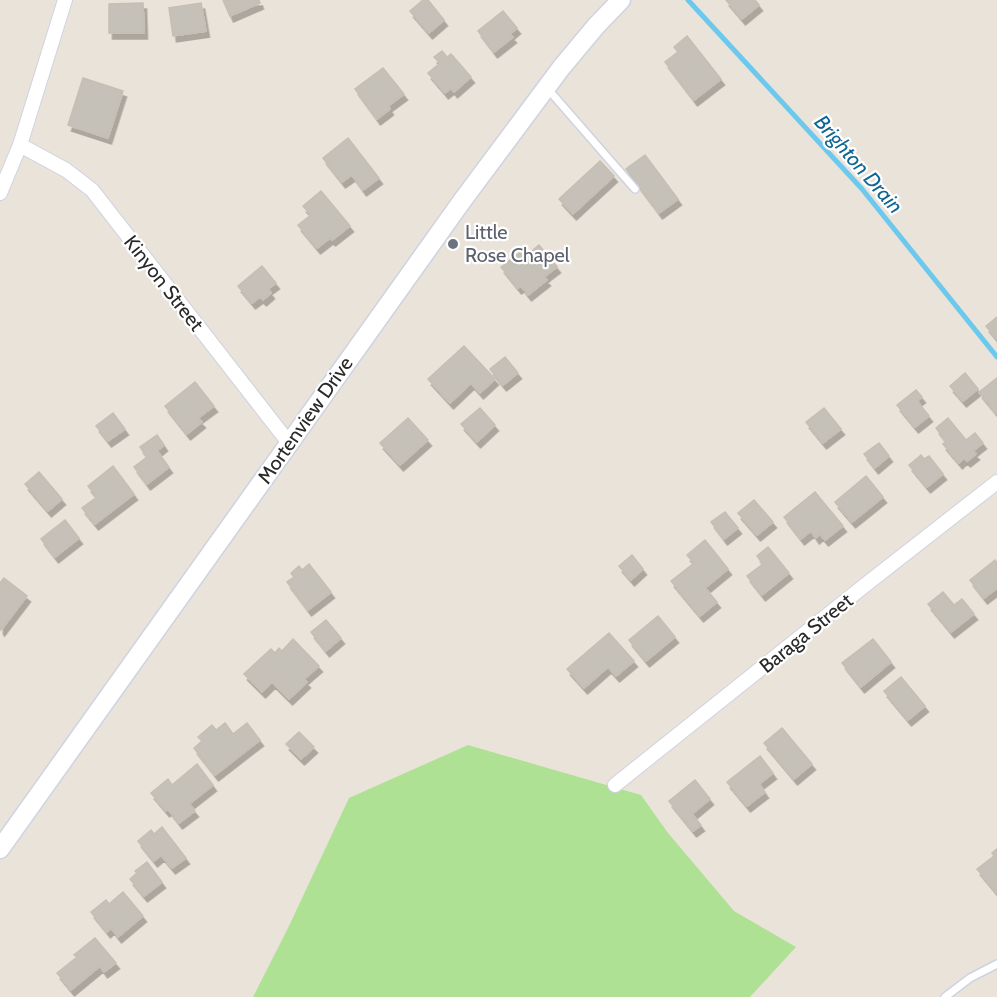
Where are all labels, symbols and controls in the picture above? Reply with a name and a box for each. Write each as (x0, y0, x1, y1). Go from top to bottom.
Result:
water label: Brighton Drain (810, 110, 908, 218)
place label: Little Rose Chapel (465, 220, 570, 267)
street label: Kinyon Street (119, 230, 209, 336)
marker: Little Rose Chapel (446, 237, 460, 251)
street label: Mortenview Drive (252, 352, 358, 488)
street label: Baraga Street (755, 588, 858, 678)

